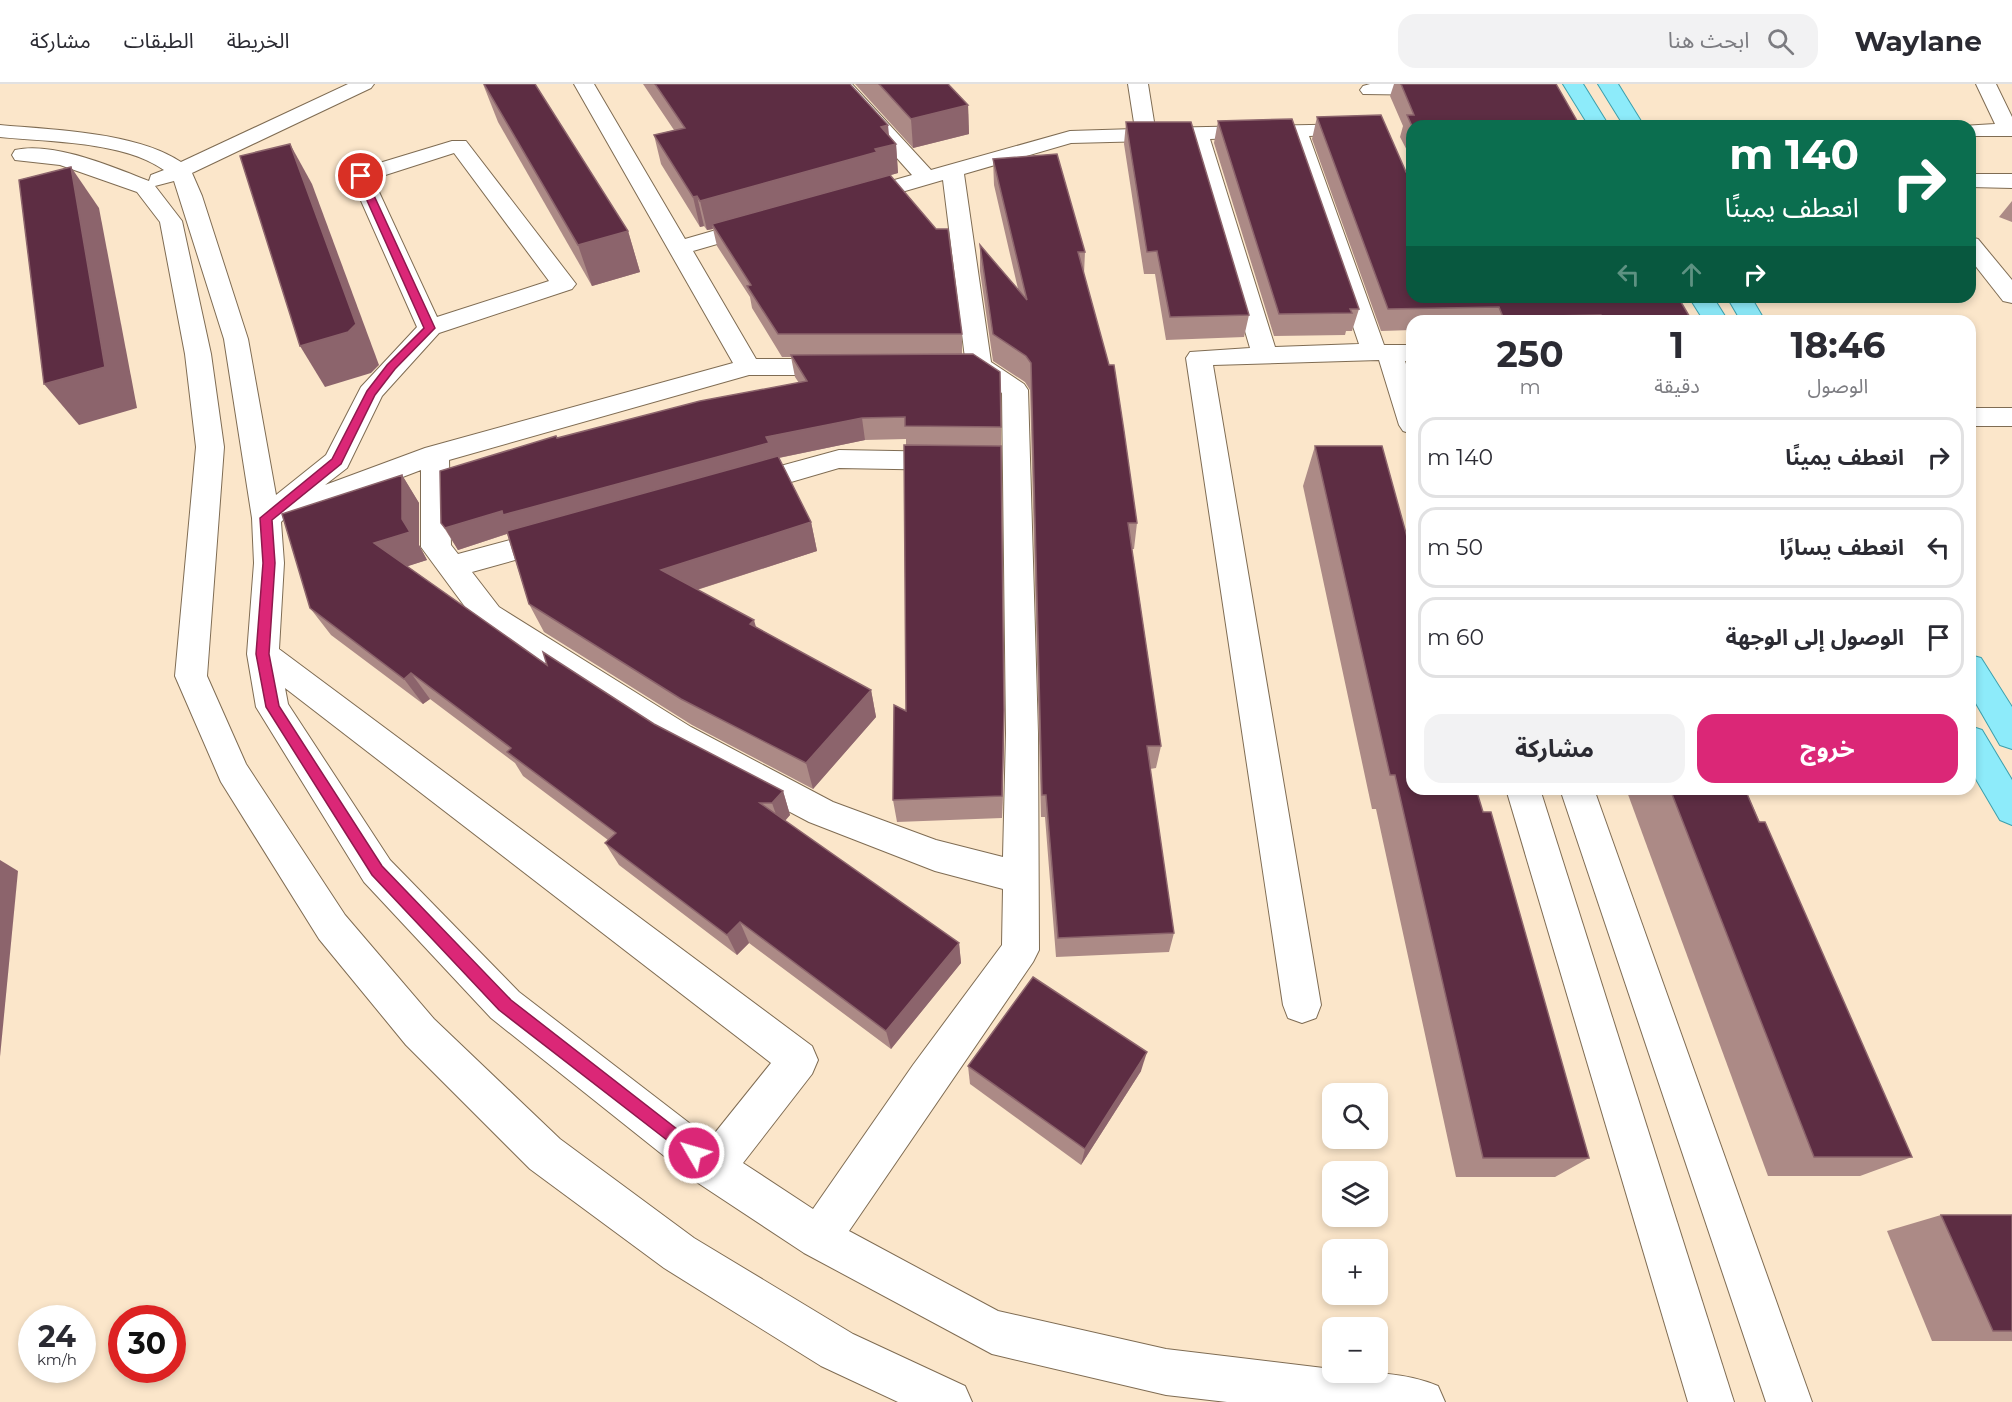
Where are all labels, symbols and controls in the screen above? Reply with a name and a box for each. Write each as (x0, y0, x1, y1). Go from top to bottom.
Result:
search box (1398, 14, 1818, 68)
text: Waylane (1854, 24, 1982, 58)
icon: search (1764, 25, 1797, 58)
text: ابحث هنا (1668, 27, 1749, 54)
text: مشاركة (30, 28, 91, 53)
text: الطبقات (124, 28, 194, 53)
text: الخريطة (227, 28, 290, 53)
text: 140 m (1729, 128, 1859, 180)
icon: right (1880, 144, 1958, 222)
pin (335, 150, 386, 201)
icon: arrive (344, 159, 377, 192)
text: انعطف يمينًا (1724, 191, 1859, 224)
icon: left (1612, 258, 1645, 291)
icon: ahead (1675, 258, 1708, 291)
icon: right (1738, 258, 1771, 291)
text: 1 (1670, 323, 1684, 367)
text: 18:46 (1790, 323, 1885, 367)
text: 250 (1497, 332, 1564, 376)
text: دقيقة (1654, 374, 1700, 398)
text: الوصول (1808, 374, 1868, 398)
text: m (1520, 375, 1541, 399)
icon: right (1922, 441, 1955, 474)
text: 140 m (1427, 444, 1493, 471)
text: انعطف يمينًا (1785, 444, 1904, 471)
icon: left (1922, 531, 1955, 564)
text: 50 m (1427, 534, 1483, 561)
text: انعطف يسارًا (1780, 534, 1904, 561)
icon: arrive (1922, 621, 1955, 654)
text: 60 m (1427, 624, 1484, 651)
text: الوصول إلى الوجهة (1725, 624, 1904, 651)
button: مشاركة (1424, 714, 1685, 783)
button: خروج (1697, 714, 1958, 783)
map controls (1322, 1083, 1388, 1383)
button: search (1322, 1083, 1388, 1149)
position arrow (662, 1121, 726, 1185)
button: layers (1322, 1161, 1388, 1227)
button: + (1322, 1239, 1388, 1305)
speed limit sign: 30 (108, 1305, 186, 1383)
button: − (1322, 1317, 1388, 1383)
text: 24 (38, 1318, 76, 1355)
text: km/h (37, 1350, 77, 1369)

